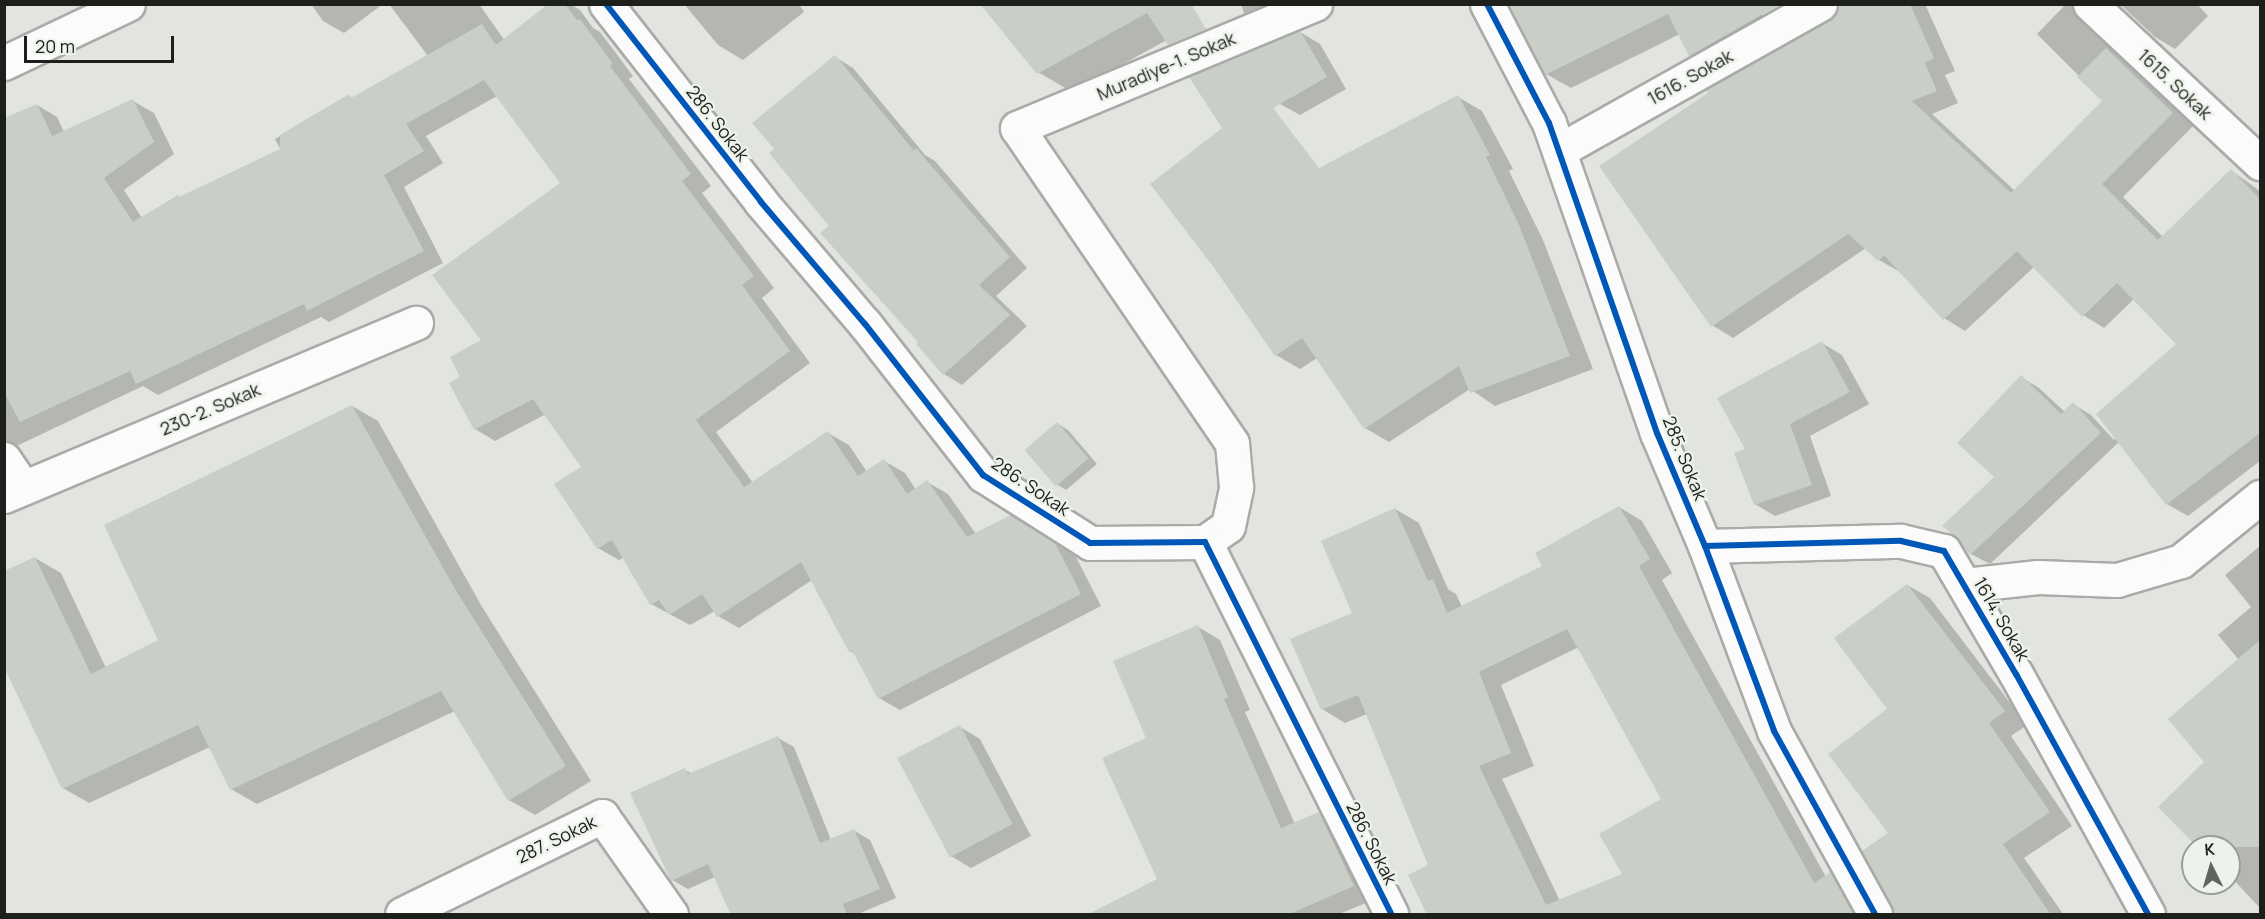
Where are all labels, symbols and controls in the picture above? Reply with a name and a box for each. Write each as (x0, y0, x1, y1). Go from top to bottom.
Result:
scale bar (27, 24, 177, 62)
street label: Muradiye-1. Sokak (1094, 27, 1238, 105)
text: 20 m (35, 34, 75, 58)
street label: 1615. Sokak (2134, 44, 2216, 124)
street label: 1616. Sokak (1644, 45, 1736, 109)
street label: 286. Sokak (682, 81, 754, 165)
street label: 230-2. Sokak (157, 378, 263, 440)
street label: 285. Sokak (1658, 413, 1712, 503)
street label: 286. Sokak (988, 452, 1074, 520)
street label: 1614. Sokak (1969, 573, 2035, 665)
street label: 286. Sokak (1342, 798, 1402, 888)
street label: 287. Sokak (512, 810, 600, 868)
north arrow (2181, 835, 2241, 895)
text: K (2203, 838, 2216, 860)

